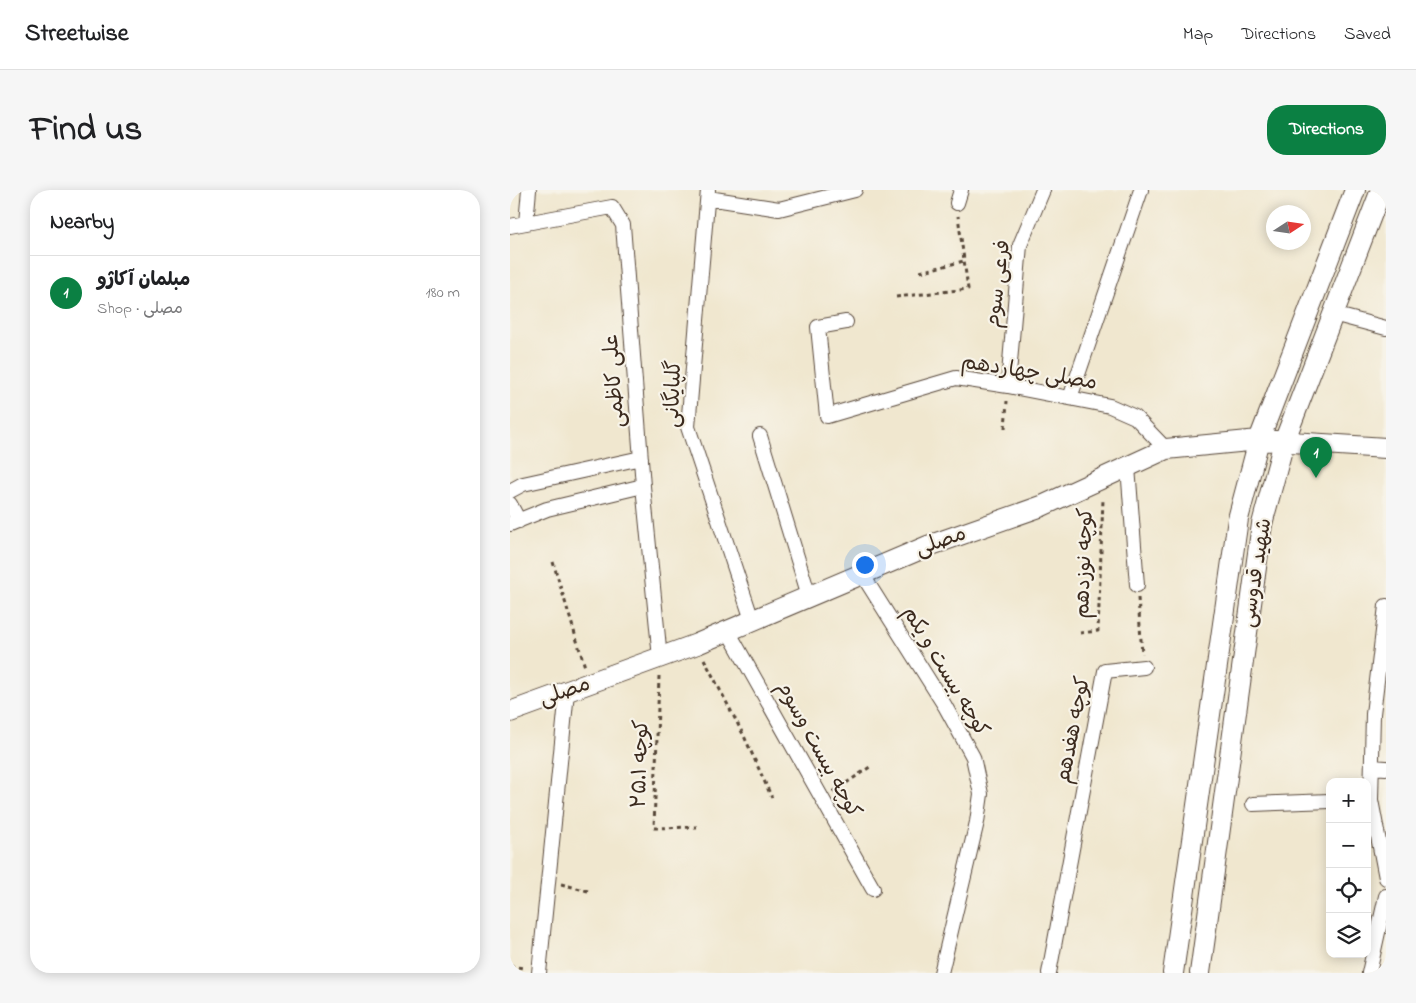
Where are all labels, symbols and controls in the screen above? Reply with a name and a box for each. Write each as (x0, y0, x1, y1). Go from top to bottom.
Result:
text: Streetwise (25, 17, 129, 52)
text: Map (1183, 22, 1213, 48)
text: Directions (1241, 22, 1316, 48)
text: Saved (1344, 22, 1391, 48)
text: Find us (30, 105, 142, 156)
button: Directions (1267, 105, 1386, 155)
north arrow (1266, 205, 1311, 250)
text: Nearby (50, 208, 114, 238)
street label: فرعی سوم (979, 238, 1019, 330)
text: مبلمان آکاژو (97, 267, 190, 294)
text: 1 (63, 281, 69, 305)
text: 180 m (426, 281, 460, 305)
text: Shop · مصلی (97, 297, 183, 321)
street label: علی کاظمی (597, 333, 633, 429)
street label: مصلی چهاردهم (959, 347, 1099, 399)
street label: گلپایگانی (658, 360, 690, 428)
pin: 1 (1300, 437, 1332, 478)
street label: کوچه نوزدهم (1068, 507, 1102, 619)
street label: شهید قدوسی (1234, 516, 1280, 630)
street label: مصلی (911, 519, 971, 565)
your location (852, 552, 878, 578)
street label: کوچه بیست و یکم (894, 601, 996, 743)
street label: مصلی (536, 669, 594, 715)
street label: کوچه هفدهم (1049, 674, 1099, 786)
street label: کوچه بیست وسوم (768, 676, 868, 824)
street label: کوچه ۲۵.۱ (624, 719, 658, 809)
map controls (1326, 778, 1371, 958)
button: + (1326, 778, 1371, 823)
button: − (1326, 823, 1371, 868)
button: locate (1326, 868, 1371, 913)
button: layers (1326, 913, 1371, 958)

